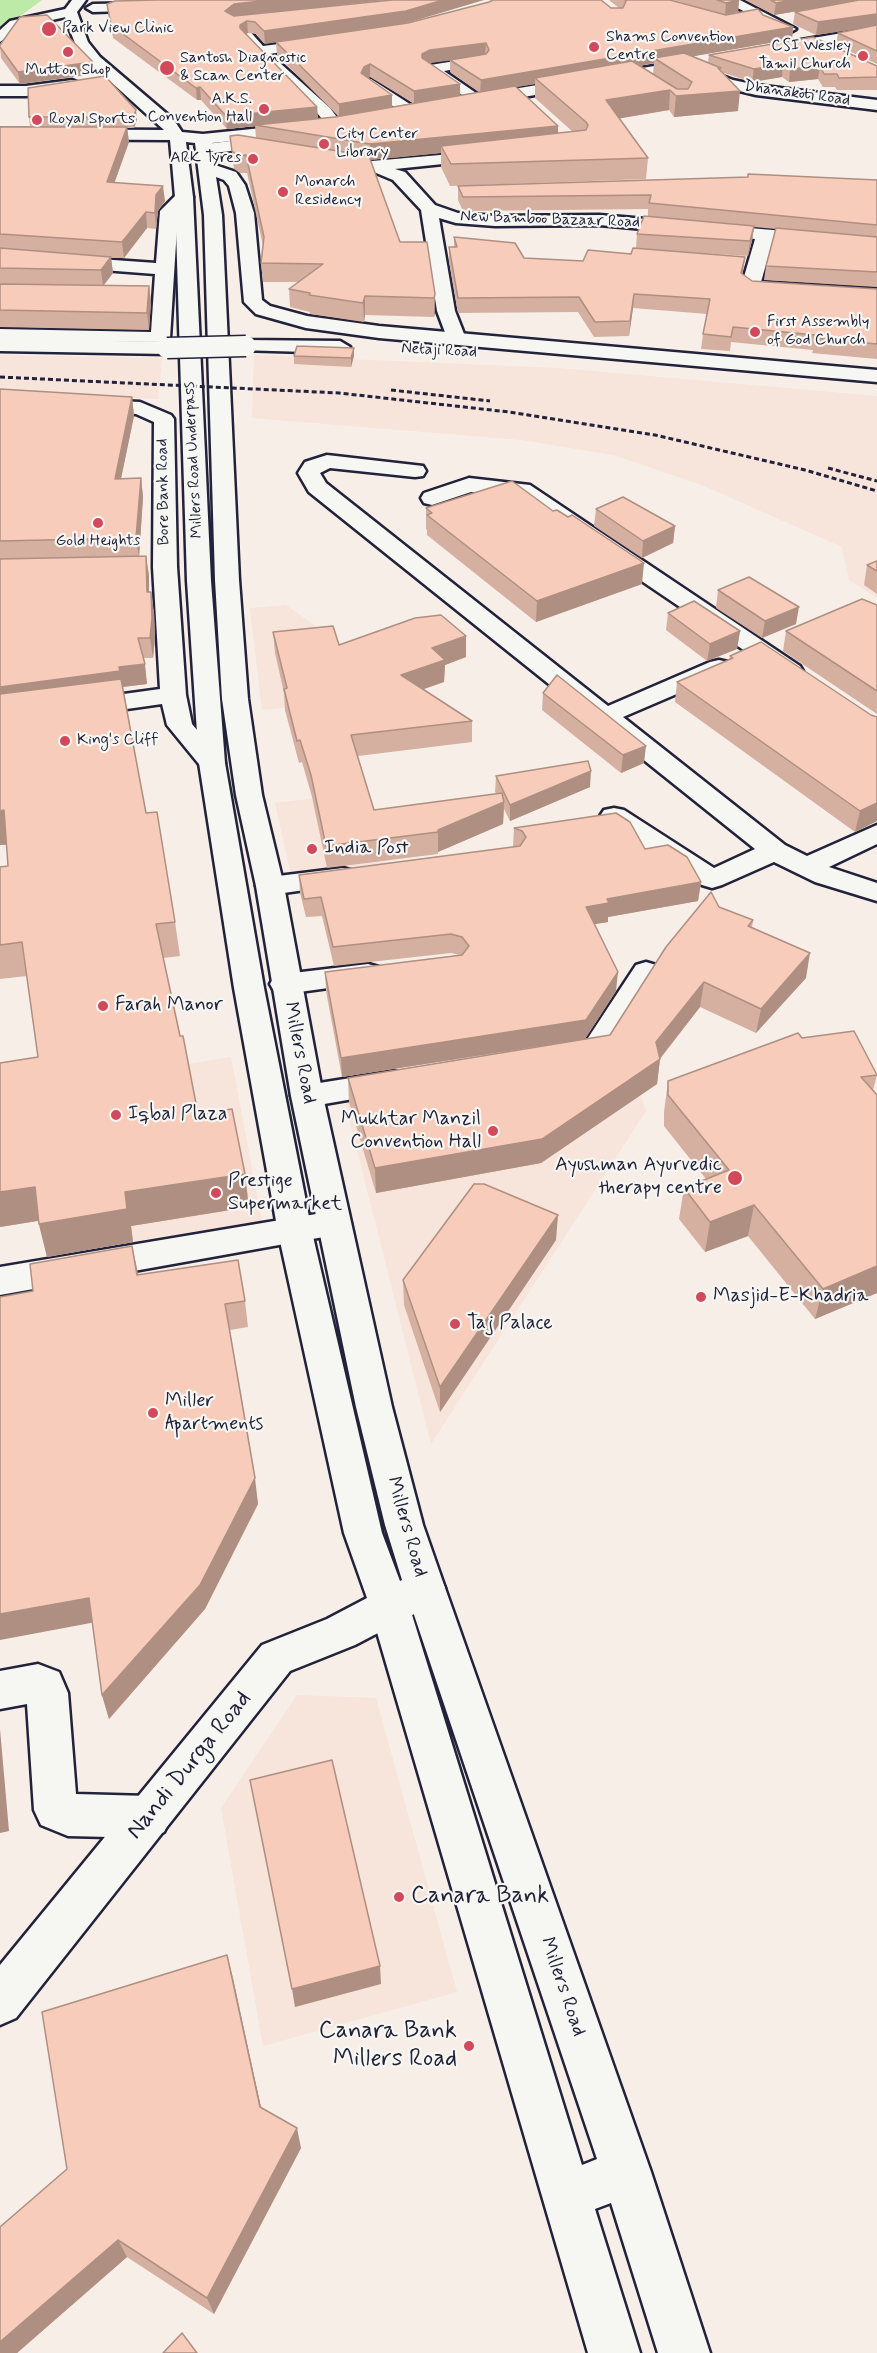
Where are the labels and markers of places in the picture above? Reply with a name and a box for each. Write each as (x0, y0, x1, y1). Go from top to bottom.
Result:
place label: Park View Clinic (62, 19, 174, 39)
marker: Park View Clinic (40, 20, 58, 38)
place label: Shams Convention Centre (606, 28, 735, 66)
place label: CSI Wesley Tamil Church (759, 37, 851, 75)
marker: Shams Convention Centre (587, 40, 601, 54)
marker: Mutton Shop (61, 45, 75, 59)
place label: Santosh Diagnostic & Scan Center (180, 49, 306, 87)
marker: CSI Wesley Tamil Church (856, 49, 870, 63)
marker: Santosh Diagnostic & Scan Center (158, 59, 176, 77)
place label: Mutton Shop (25, 61, 111, 81)
place label: A.K.S. Convention Hall (147, 90, 252, 128)
marker: A.K.S. Convention Hall (257, 102, 271, 116)
place label: Royal Sports (49, 110, 135, 130)
marker: Royal Sports (30, 113, 44, 127)
place label: City Center Library (336, 125, 418, 163)
marker: City Center Library (317, 137, 331, 151)
place label: ARK Tyres (170, 149, 241, 169)
marker: ARK Tyres (246, 152, 260, 166)
place label: Monarch Residency (295, 173, 361, 211)
marker: Monarch Residency (276, 185, 290, 199)
place label: First Assembly of God Church (767, 313, 869, 351)
marker: First Assembly of God Church (748, 325, 762, 339)
marker: Gold Heights (91, 516, 105, 530)
place label: Gold Heights (56, 532, 140, 552)
place label: King's Cliff (77, 731, 158, 751)
marker: King's Cliff (58, 734, 72, 748)
place label: India Post (324, 837, 409, 861)
marker: India Post (305, 842, 319, 856)
place label: Farah Manor (115, 994, 223, 1018)
marker: Farah Manor (96, 999, 110, 1013)
place label: Iqbal Plaza (128, 1103, 227, 1127)
marker: Iqbal Plaza (109, 1108, 123, 1122)
place label: Mukhtar Manzil Convention Hall (341, 1108, 481, 1155)
marker: Mukhtar Manzil Convention Hall (486, 1124, 500, 1138)
place label: Ayushman Ayurvedic therapy centre (555, 1154, 722, 1201)
marker: Ayushman Ayurvedic therapy centre (726, 1169, 744, 1187)
place label: Prestige Supermarket (228, 1170, 342, 1217)
marker: Prestige Supermarket (209, 1186, 223, 1200)
place label: Masjid-E-Khadria (713, 1285, 869, 1309)
marker: Masjid-E-Khadria (694, 1290, 708, 1304)
place label: Taj Palace (467, 1312, 553, 1336)
marker: Taj Palace (448, 1317, 462, 1331)
place label: Miller Apartments (165, 1390, 263, 1437)
marker: Miller Apartments (146, 1406, 160, 1420)
place label: Canara Bank (411, 1883, 549, 1911)
marker: Canara Bank (392, 1890, 406, 1904)
place label: Canara Bank Millers Road (319, 2018, 457, 2074)
marker: Canara Bank Millers Road (462, 2039, 476, 2053)

